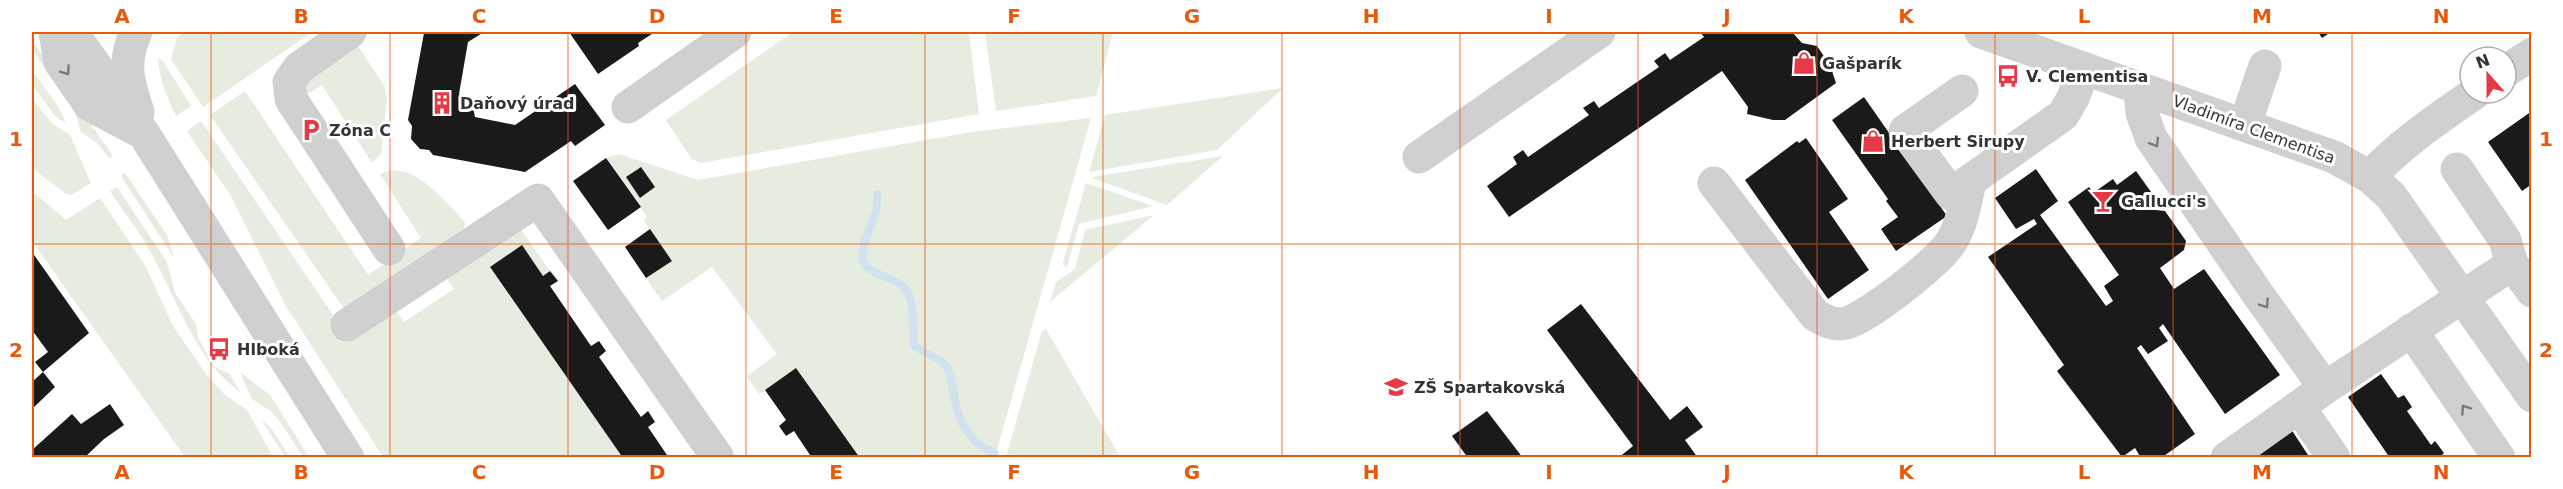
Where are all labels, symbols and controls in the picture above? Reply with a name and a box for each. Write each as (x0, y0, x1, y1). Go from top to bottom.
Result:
text: A (114, 4, 130, 28)
text: B (293, 4, 309, 28)
text: C (472, 4, 486, 28)
text: D (649, 4, 665, 28)
text: E (829, 4, 843, 28)
text: F (1007, 4, 1021, 28)
text: G (1184, 4, 1200, 28)
text: H (1363, 4, 1379, 28)
text: I (1545, 4, 1553, 28)
text: J (1721, 4, 1731, 28)
text: K (1898, 4, 1915, 28)
text: L (2078, 4, 2091, 28)
text: M (2252, 4, 2272, 28)
text: N (2433, 4, 2449, 28)
north arrow (2458, 45, 2518, 105)
shop icon: Gašparík (1791, 50, 1817, 76)
text: N (2473, 50, 2492, 73)
place label: Gašparík (1822, 54, 1902, 73)
bus stop icon: V. Clementisa (1995, 63, 2021, 89)
one-way arrow (59, 64, 70, 75)
place label: V. Clementisa (2026, 67, 2148, 86)
building icon: Daňový úrad (429, 90, 455, 116)
street label: Vladimíra Clementisa (2170, 91, 2338, 168)
place label: Daňový úrad (460, 94, 574, 113)
parking icon: Zóna C (298, 117, 324, 143)
place label: Zóna C (329, 121, 391, 140)
text: 1 (9, 127, 23, 151)
text: 1 (2539, 127, 2553, 151)
shop icon: Herbert Sirupy (1860, 128, 1886, 154)
place label: Herbert Sirupy (1891, 132, 2025, 151)
one-way arrow (2147, 137, 2159, 147)
bar icon: Gallucci's (2090, 188, 2116, 214)
place label: Gallucci's (2121, 192, 2206, 211)
one-way arrow (2257, 298, 2268, 309)
bus stop icon: Hlboká (206, 336, 232, 362)
text: 2 (9, 338, 23, 362)
text: 2 (2539, 338, 2553, 362)
place label: Hlboká (237, 340, 300, 359)
school or university icon: ZŠ Spartakovská (1383, 374, 1409, 400)
place label: ZŠ Spartakovská (1414, 378, 1565, 397)
one-way arrow (2461, 405, 2472, 416)
text: A (114, 460, 130, 484)
text: B (293, 460, 309, 484)
text: C (472, 460, 486, 484)
text: D (649, 460, 665, 484)
text: E (829, 460, 843, 484)
text: F (1007, 460, 1021, 484)
text: G (1184, 460, 1200, 484)
text: H (1363, 460, 1379, 484)
text: I (1545, 460, 1553, 484)
text: J (1721, 460, 1731, 484)
text: K (1898, 460, 1915, 484)
text: L (2078, 460, 2091, 484)
text: M (2252, 460, 2272, 484)
text: N (2433, 460, 2449, 484)

